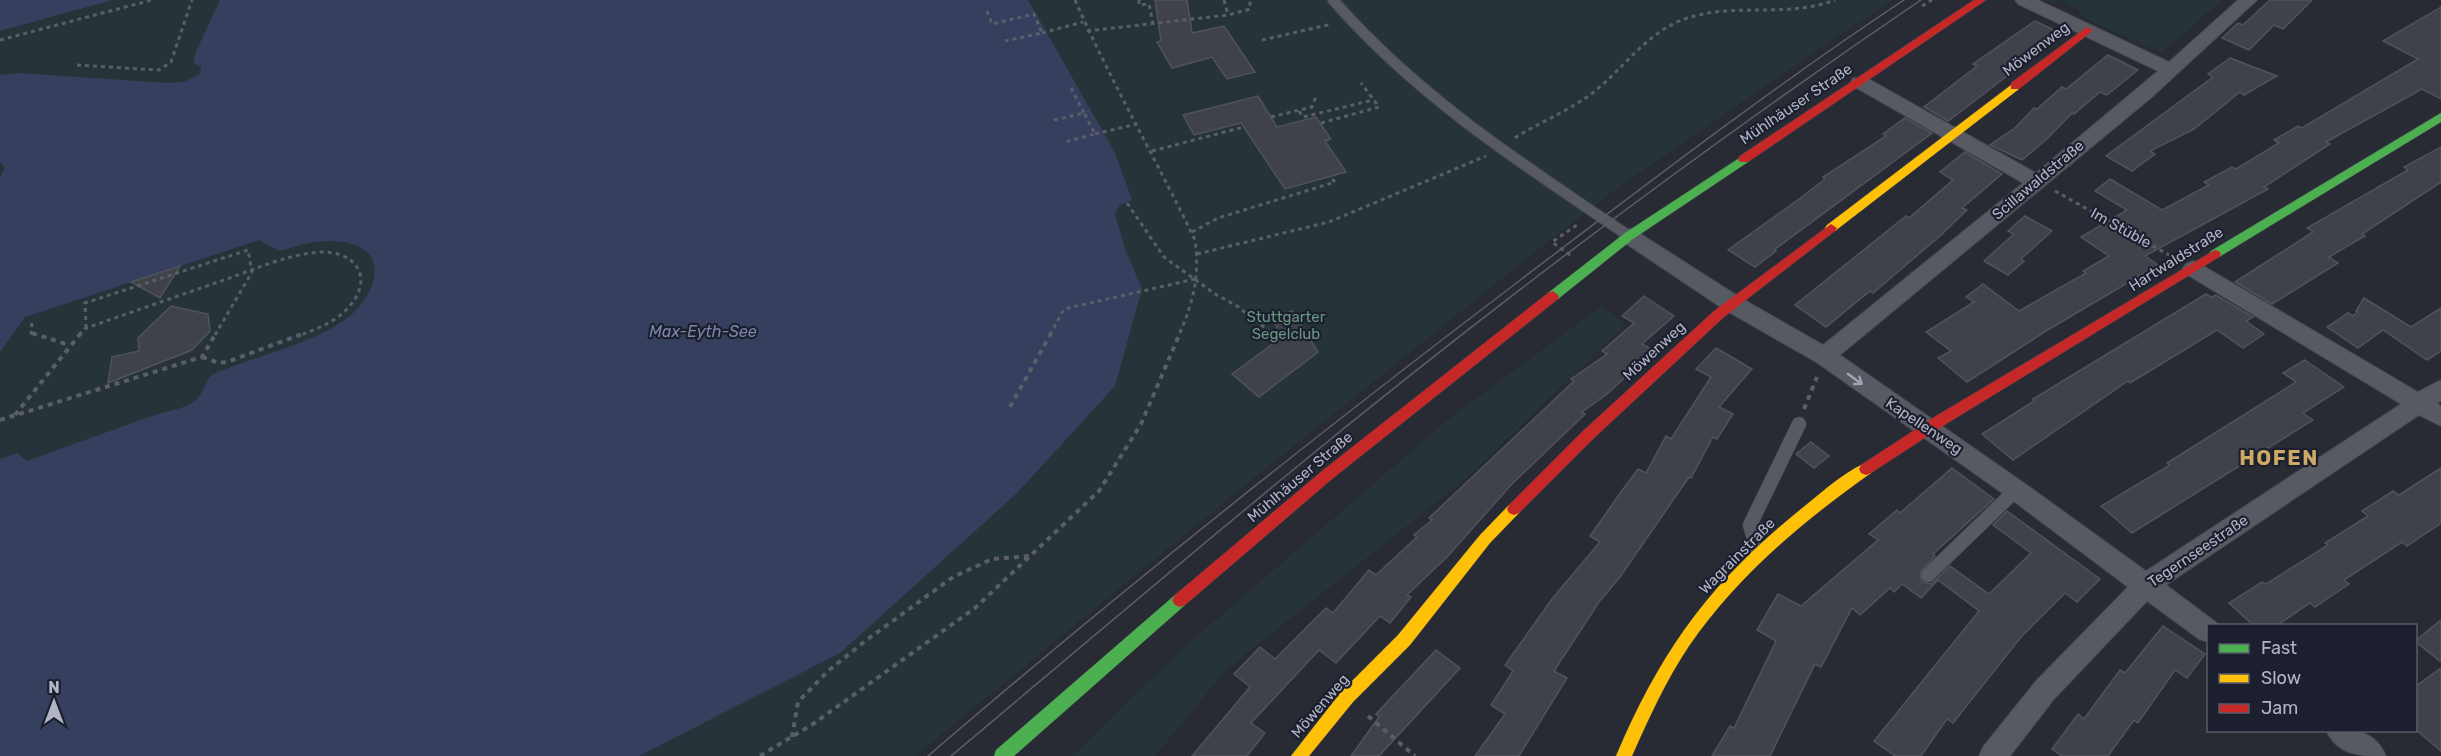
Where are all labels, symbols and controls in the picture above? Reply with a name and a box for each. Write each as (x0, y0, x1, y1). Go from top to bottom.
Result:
street label: Möwenweg (1999, 18, 2073, 80)
street label: Mühlhäuser Straße (1736, 60, 1856, 148)
street label: Scillawaldstraße (1989, 136, 2087, 224)
street label: Im Stüble (2088, 204, 2154, 252)
street label: Hartwaldstraße (2126, 223, 2226, 295)
park label: Stuttgarter Segelclub (1247, 308, 1326, 343)
street label: Möwenweg (1619, 318, 1689, 384)
water label: Max-Eyth-See (649, 322, 757, 341)
one-way arrow (1847, 373, 1863, 385)
street label: Kapellenweg (1882, 394, 1966, 458)
street label: Mühlhäuser Straße (1244, 428, 1356, 526)
district label: HOFEN (2239, 445, 2319, 470)
street label: Tegernseestraße (2145, 511, 2251, 591)
street label: Wagrainstraße (1695, 514, 1779, 598)
legend (2207, 624, 2417, 732)
text: Fast (2261, 637, 2297, 659)
text: Slow (2261, 667, 2301, 689)
street label: Möwenweg (1287, 670, 1353, 742)
north arrow (24, 672, 84, 732)
text: N (48, 678, 60, 697)
text: Jam (2261, 697, 2298, 719)

